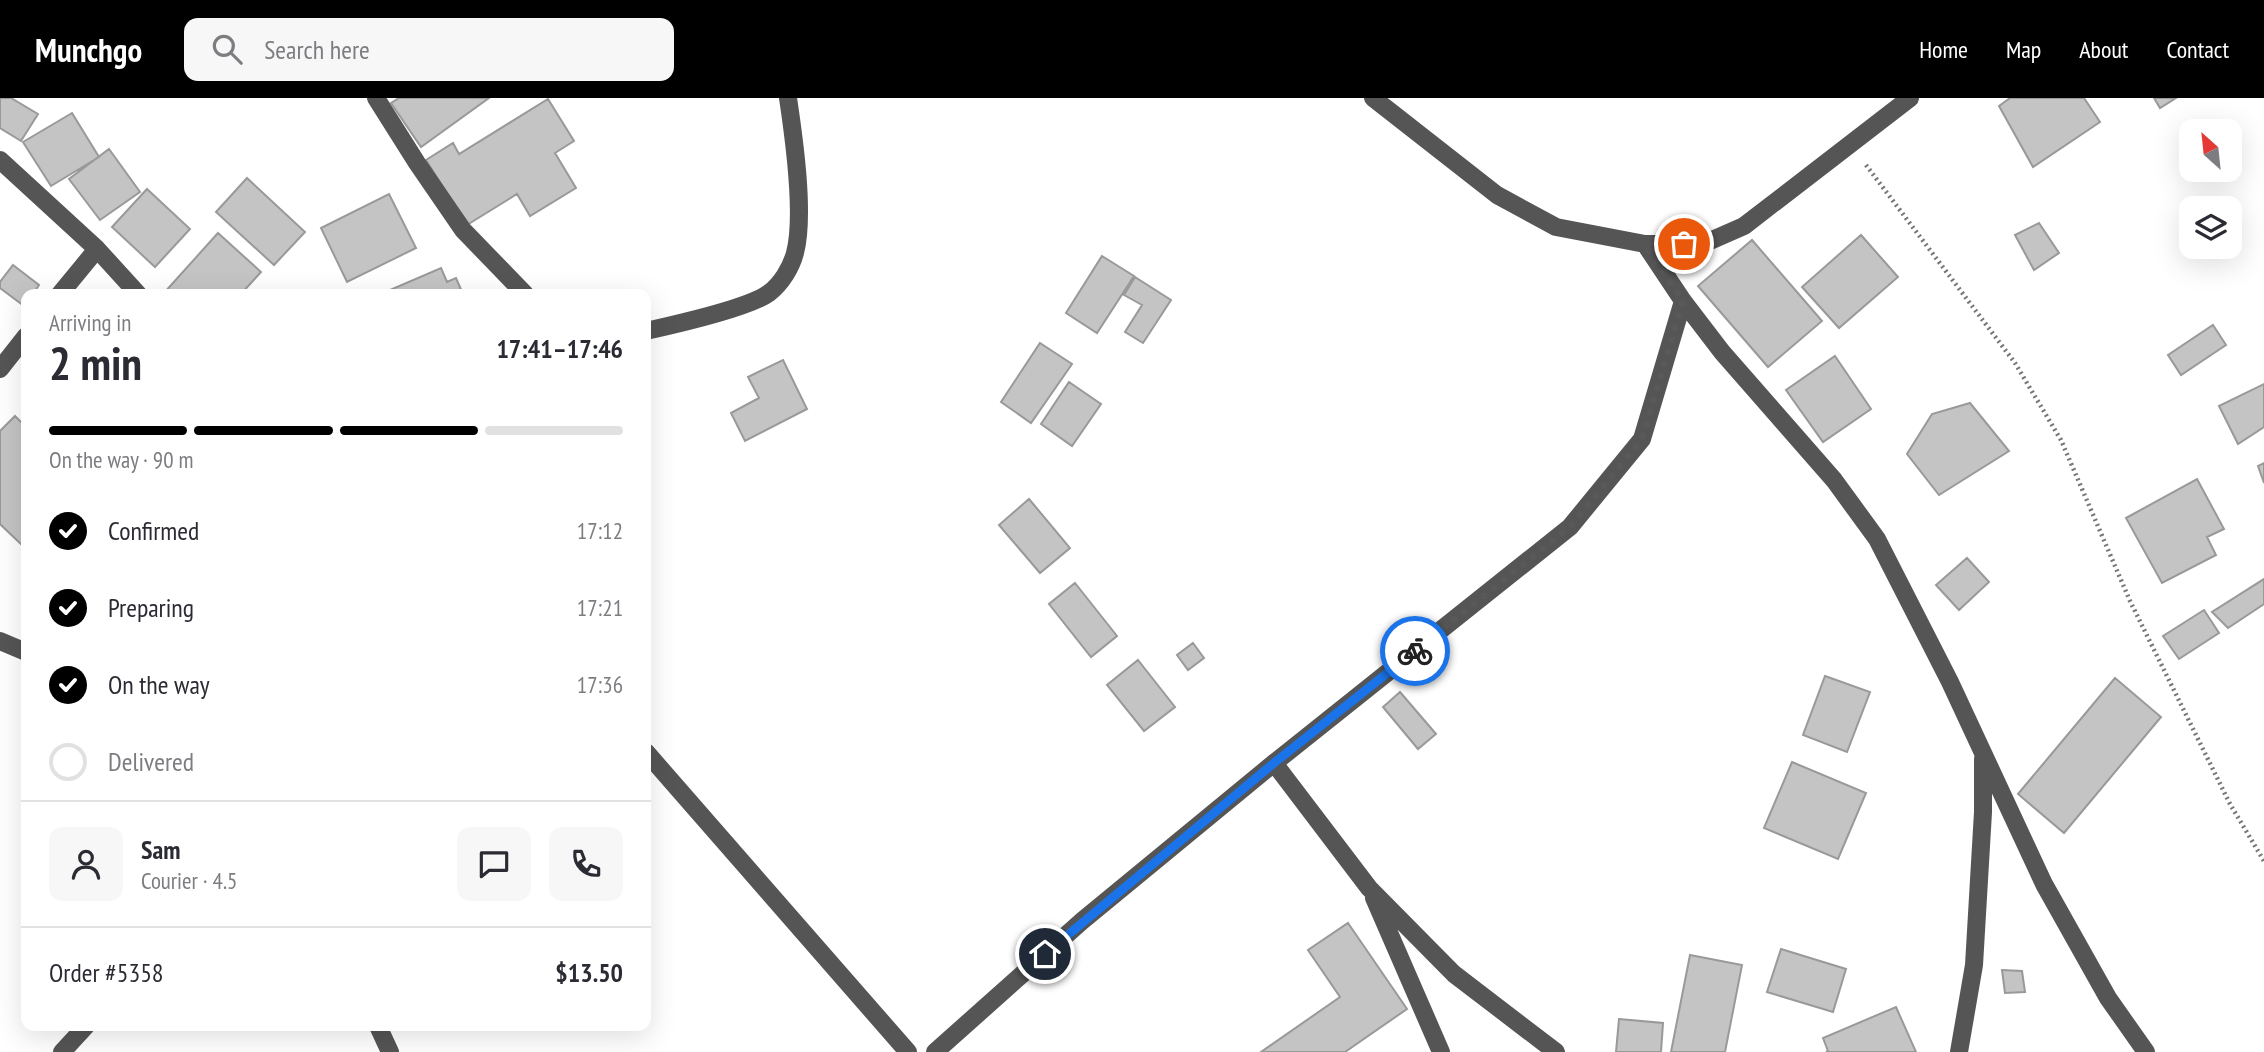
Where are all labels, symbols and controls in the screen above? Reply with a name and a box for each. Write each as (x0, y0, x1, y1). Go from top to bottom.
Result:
search box (184, 18, 674, 81)
text: Munchgo (35, 28, 142, 71)
icon: search (208, 30, 246, 68)
text: Search here (264, 33, 370, 66)
text: Home (1919, 34, 1968, 65)
text: Map (2006, 34, 2041, 65)
text: About (2079, 34, 2128, 65)
text: Contact (2166, 34, 2229, 65)
north arrow (2179, 119, 2242, 182)
map controls (2179, 119, 2242, 259)
button: layers (2179, 196, 2242, 259)
pin (1654, 214, 1714, 274)
icon: bag (1665, 225, 1703, 263)
text: Arriving in (49, 308, 131, 337)
text: 17:41–17:46 (496, 332, 623, 365)
text: 2 min (49, 333, 142, 393)
text: On the way · 90 m (49, 445, 193, 474)
icon: check (49, 512, 87, 550)
text: Confirmed (108, 514, 199, 547)
text: 17:12 (577, 516, 623, 545)
icon: check (49, 589, 87, 627)
text: Preparing (108, 591, 194, 624)
text: 17:21 (577, 593, 623, 622)
courier (1380, 616, 1450, 686)
icon: bike (1396, 632, 1434, 670)
icon: check (49, 666, 87, 704)
text: On the way (108, 668, 210, 701)
text: 17:36 (577, 670, 623, 699)
text: Delivered (108, 745, 194, 778)
button: person (49, 827, 123, 901)
button: chat (457, 827, 531, 901)
button: phone (549, 827, 623, 901)
text: Sam (141, 833, 180, 866)
text: Courier · 4.5 (141, 866, 237, 895)
pin (1015, 924, 1075, 984)
icon: home (1026, 935, 1064, 973)
text: Order #5358 (49, 956, 164, 989)
text: $13.50 (555, 956, 623, 989)

